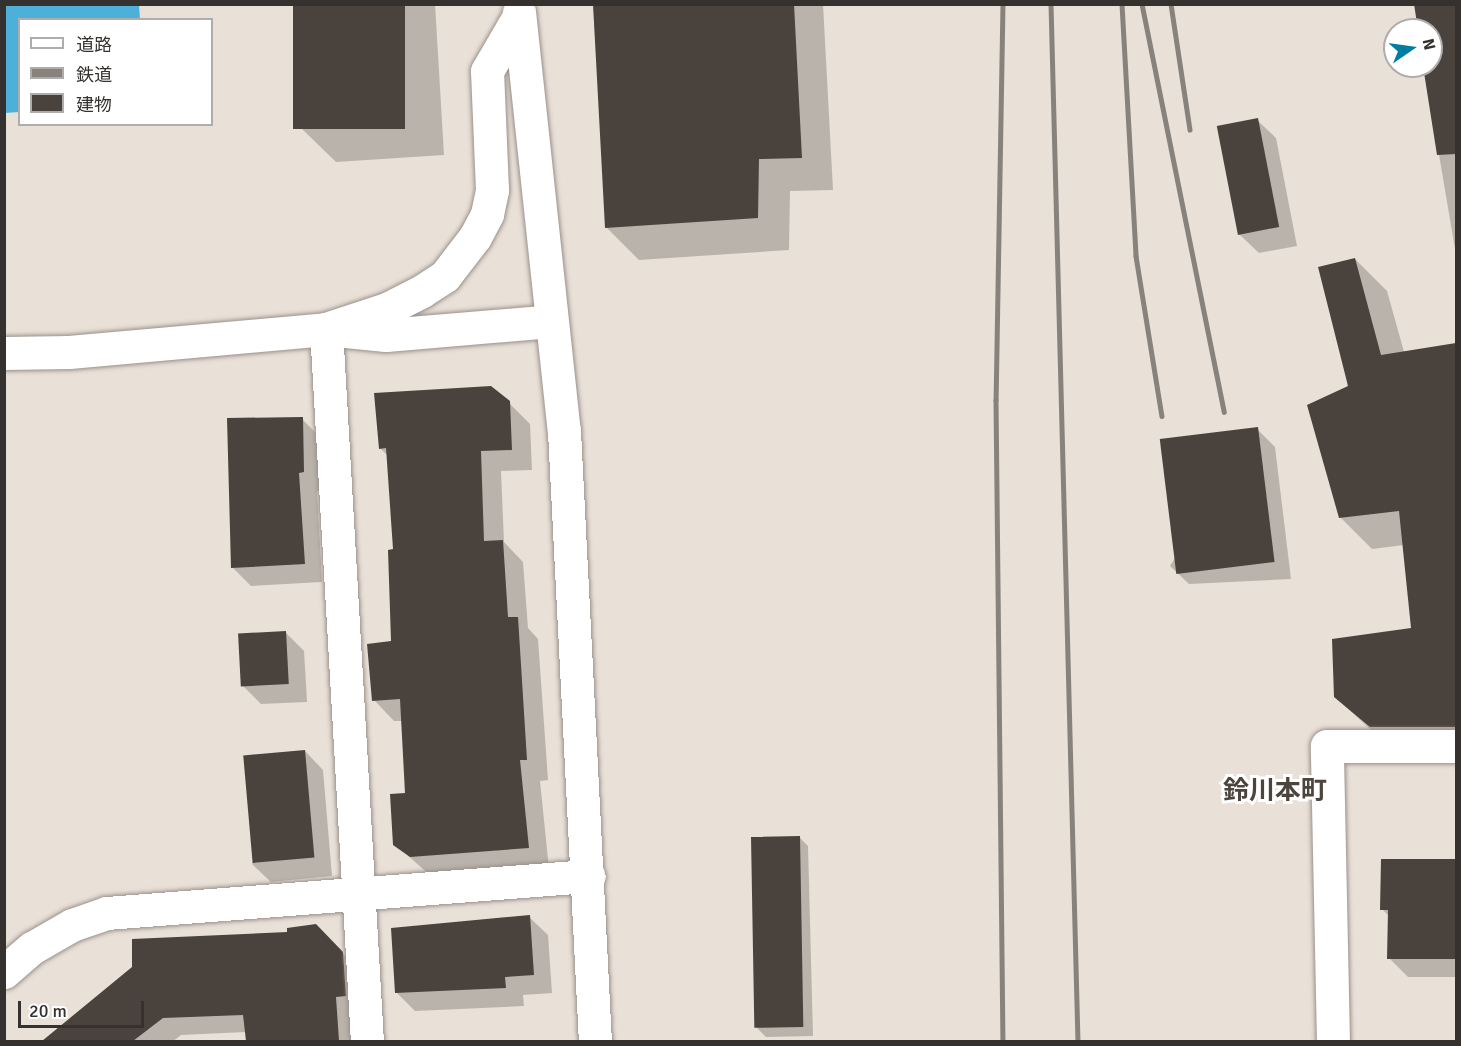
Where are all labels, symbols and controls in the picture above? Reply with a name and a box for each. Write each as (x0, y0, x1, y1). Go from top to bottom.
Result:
legend (18, 18, 213, 126)
north arrow (1383, 18, 1443, 78)
text: 道路 (76, 34, 112, 56)
text: N (1418, 37, 1440, 52)
text: 鉄道 (76, 64, 112, 86)
text: 建物 (76, 94, 112, 116)
district label: 鈴川本町 (1223, 776, 1327, 808)
scale bar (21, 989, 147, 1027)
text: 20 m (29, 1000, 67, 1022)

